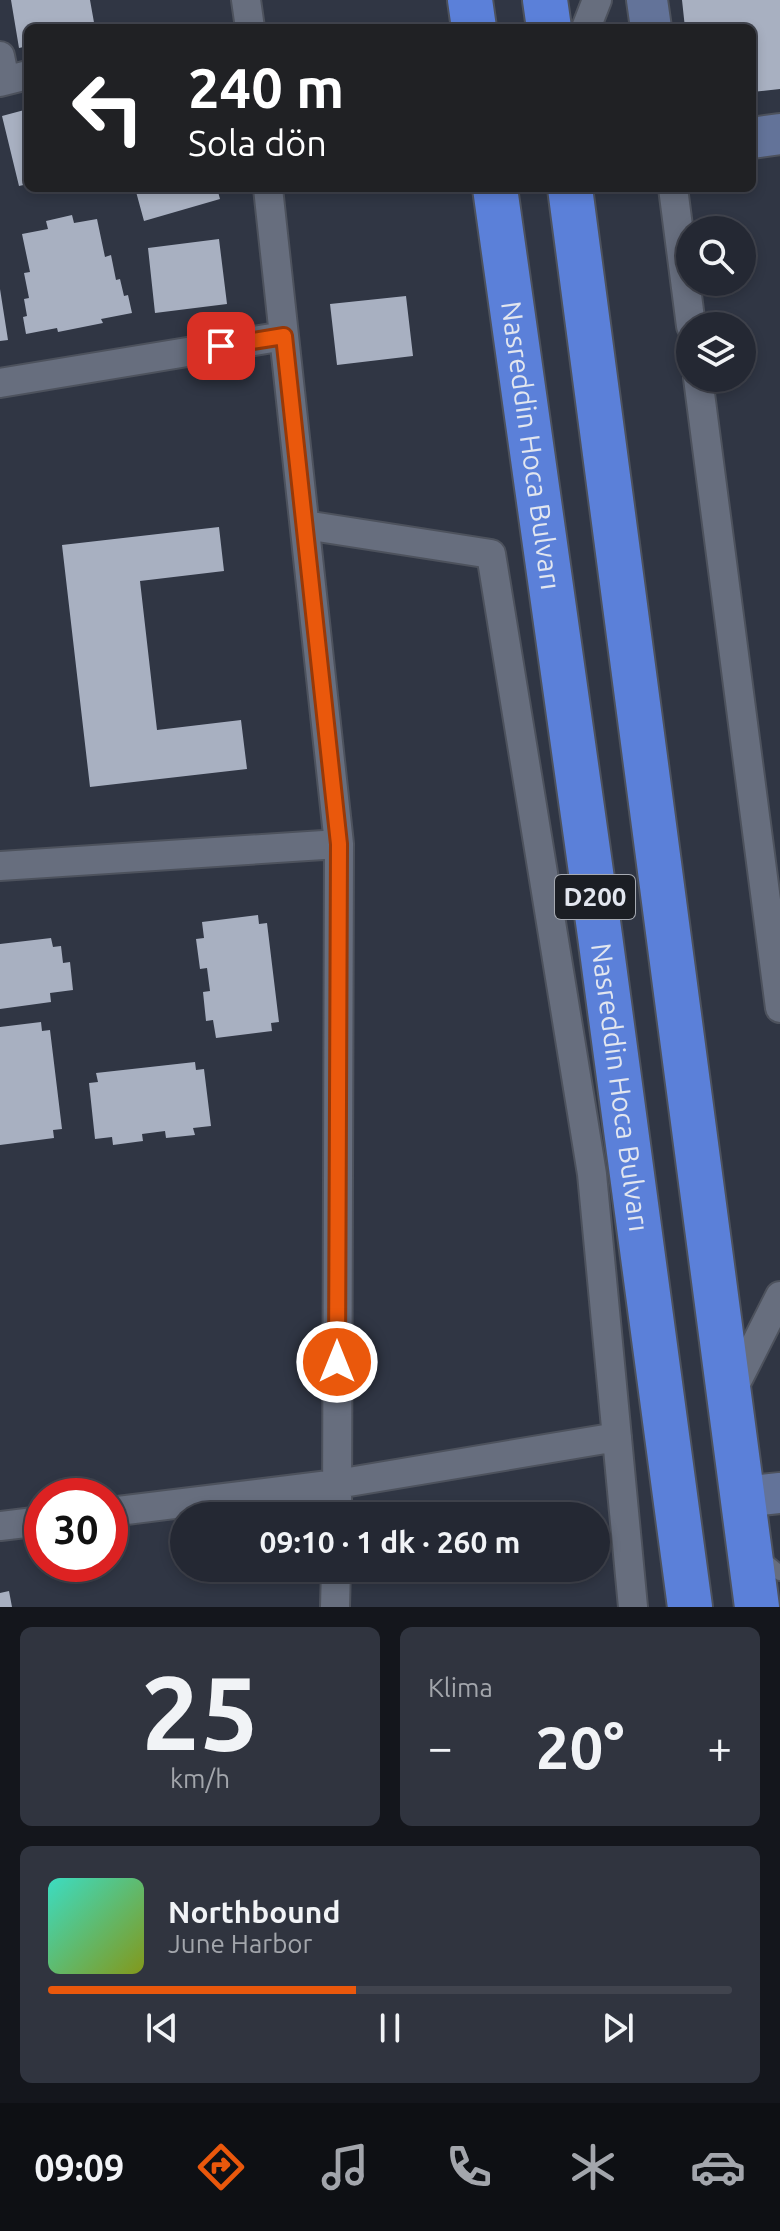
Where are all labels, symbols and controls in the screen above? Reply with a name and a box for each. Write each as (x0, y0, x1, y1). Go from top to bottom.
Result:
icon: left (56, 56, 160, 160)
text: 240 m (188, 56, 344, 119)
text: Sola dön (188, 122, 327, 163)
map controls (676, 216, 756, 392)
button: search (676, 216, 756, 296)
street label: Nasreddin Hoca Bulvarı (496, 299, 567, 592)
pin (187, 312, 255, 380)
button: layers (676, 312, 756, 392)
icon: arrive (199, 324, 243, 368)
road number: D200 (555, 875, 635, 919)
street label: Nasreddin Hoca Bulvarı (586, 941, 655, 1233)
position arrow (295, 1320, 379, 1404)
speed limit sign: 30 (24, 1478, 128, 1582)
text: 09:10 · 1 dk · 260 m (260, 1525, 520, 1559)
text: 25 (141, 1653, 259, 1770)
text: Klima (428, 1673, 493, 1702)
text: 20° (536, 1713, 624, 1780)
text: − (428, 1722, 453, 1771)
text: + (707, 1722, 732, 1771)
text: km/h (170, 1764, 230, 1793)
text: Northbound (168, 1895, 340, 1929)
text: June Harbor (168, 1929, 312, 1958)
icon: previous (140, 2006, 184, 2050)
icon: pause (368, 2006, 412, 2050)
icon: next (596, 2006, 640, 2050)
icon: directions (193, 2139, 249, 2195)
icon: music (317, 2139, 373, 2195)
icon: phone (441, 2139, 497, 2195)
icon: climate (565, 2139, 621, 2195)
icon: car (690, 2139, 746, 2195)
text: 09:09 (34, 2147, 124, 2188)

